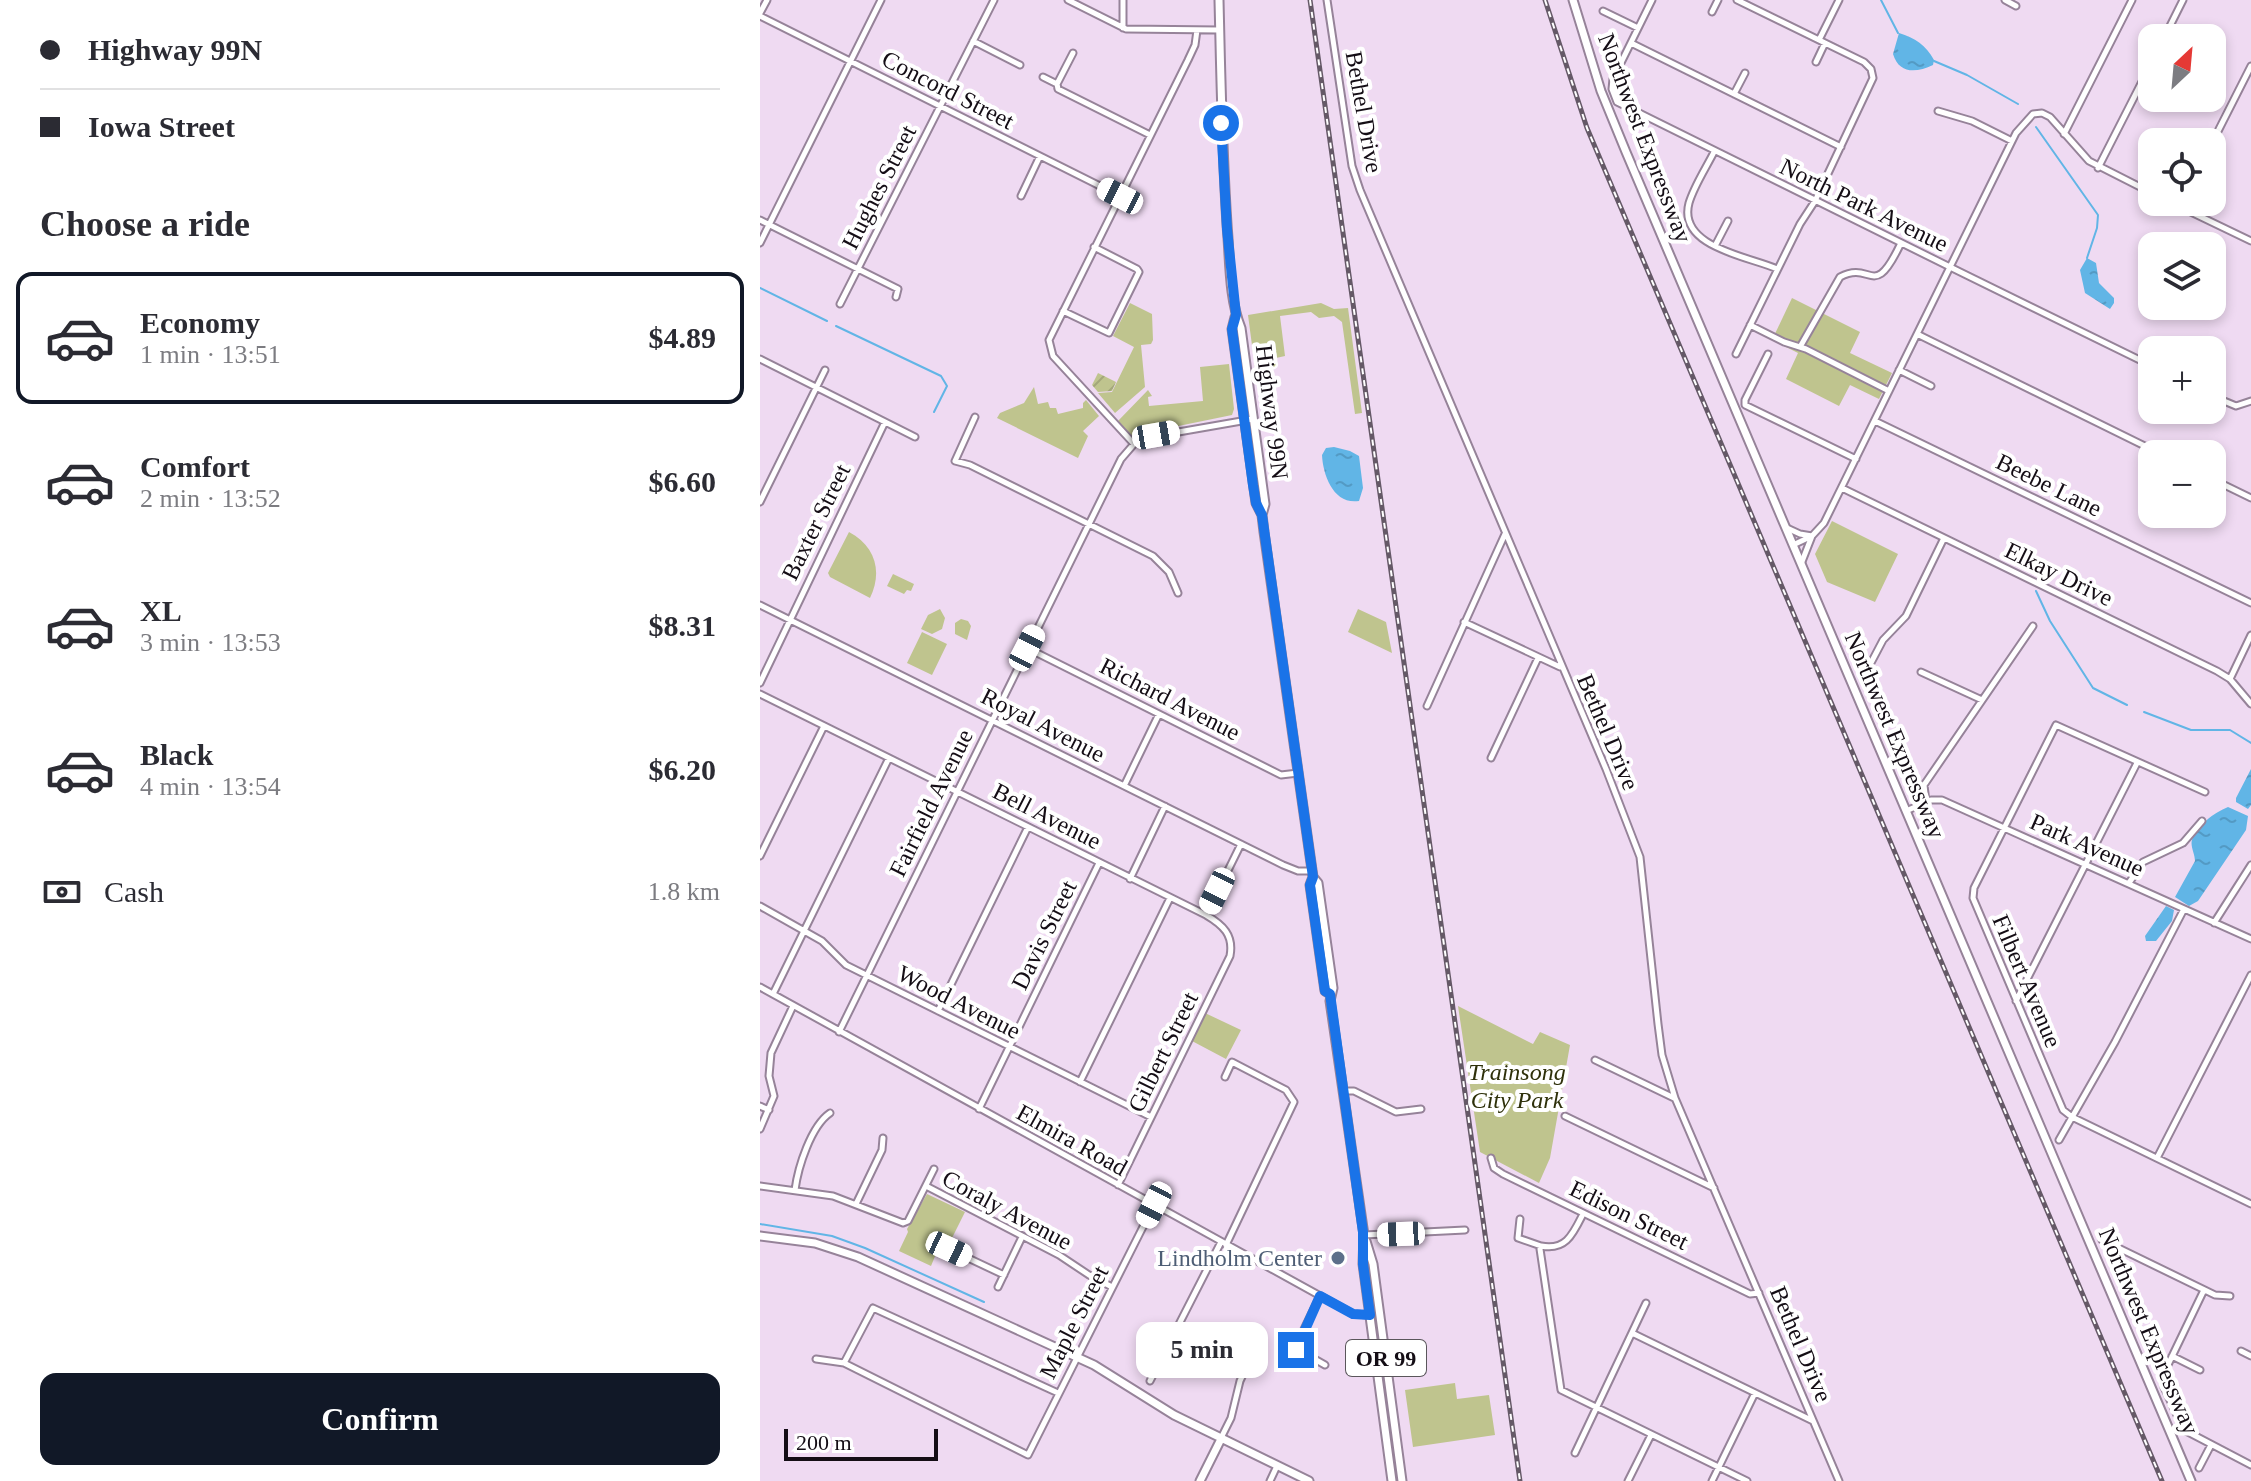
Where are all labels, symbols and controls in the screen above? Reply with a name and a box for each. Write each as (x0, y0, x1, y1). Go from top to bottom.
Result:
north arrow (2138, 24, 2226, 112)
map controls (2138, 24, 2226, 528)
street label: Northwest Expressway (1593, 30, 1697, 246)
text: Highway 99N (88, 33, 262, 66)
street label: Concord Street (878, 46, 1019, 135)
street label: Bethel Drive (1340, 49, 1388, 175)
route start (1203, 105, 1239, 141)
text: Iowa Street (88, 110, 235, 143)
street label: Hughes Street (837, 121, 921, 253)
button: locate (2138, 128, 2226, 216)
street label: North Park Avenue (1776, 153, 1952, 257)
car (1093, 174, 1147, 218)
text: Choose a ride (40, 204, 250, 244)
button: layers (2138, 232, 2226, 320)
icon: car (44, 302, 116, 374)
text: Economy (140, 306, 260, 339)
text: $4.89 (649, 321, 716, 354)
button: + (2138, 336, 2226, 424)
text: 1 min · 13:51 (140, 340, 281, 369)
street label: Highway 99N (1251, 343, 1293, 481)
car (1130, 419, 1182, 451)
button: − (2138, 440, 2226, 528)
icon: car (44, 446, 116, 518)
street label: Beebe Lane (1992, 448, 2106, 522)
text: Comfort (140, 450, 250, 483)
street label: Baxter Street (777, 459, 855, 584)
text: $6.60 (649, 465, 716, 498)
text: 2 min · 13:52 (140, 484, 281, 513)
street label: Elkay Drive (2001, 537, 2117, 611)
icon: car (44, 590, 116, 662)
text: XL (140, 594, 182, 627)
text: $8.31 (649, 609, 716, 642)
car (1005, 621, 1049, 675)
text: 3 min · 13:53 (140, 628, 281, 657)
street label: Northwest Expressway (1840, 628, 1950, 842)
street label: Richard Avenue (1096, 653, 1244, 745)
street label: Bethel Drive (1572, 670, 1644, 794)
street label: Royal Avenue (977, 683, 1109, 767)
street label: Fairfield Avenue (884, 725, 978, 881)
icon: car (44, 734, 116, 806)
text: Black (140, 738, 213, 771)
text: $6.20 (649, 753, 716, 786)
text: 4 min · 13:54 (140, 772, 281, 801)
street label: Bell Avenue (989, 778, 1105, 854)
street label: Park Avenue (2026, 808, 2148, 882)
car (1196, 864, 1238, 918)
icon: cash (40, 870, 84, 914)
text: Cash (104, 875, 164, 908)
street label: Davis Street (1006, 876, 1082, 994)
text: 1.8 km (648, 877, 720, 906)
street label: Filbert Avenue (1987, 911, 2067, 1051)
street label: Wood Avenue (893, 960, 1025, 1044)
street label: Gilbert Street (1123, 988, 1203, 1116)
park label: Trainsong City Park (1468, 1059, 1566, 1113)
street label: Elmira Road (1012, 1099, 1132, 1181)
street label: Coraly Avenue (938, 1165, 1076, 1255)
street label: Edison Street (1565, 1175, 1693, 1255)
car (1132, 1178, 1176, 1232)
car (1377, 1221, 1425, 1247)
street label: Northwest Expressway (2094, 1224, 2204, 1438)
car (922, 1228, 976, 1270)
place label: Lindholm Center (1157, 1245, 1322, 1271)
marker: Lindholm Center (1329, 1249, 1347, 1267)
street label: Maple Street (1034, 1261, 1114, 1383)
street label: Bethel Drive (1765, 1282, 1837, 1406)
callout: 5 min (1136, 1322, 1268, 1378)
route end (1278, 1332, 1314, 1368)
text: 5 min (1171, 1335, 1233, 1364)
road number: OR 99 (1346, 1340, 1426, 1376)
button: Confirm (40, 1373, 720, 1465)
scale bar (784, 1425, 938, 1461)
text: 200 m (796, 1430, 852, 1455)

